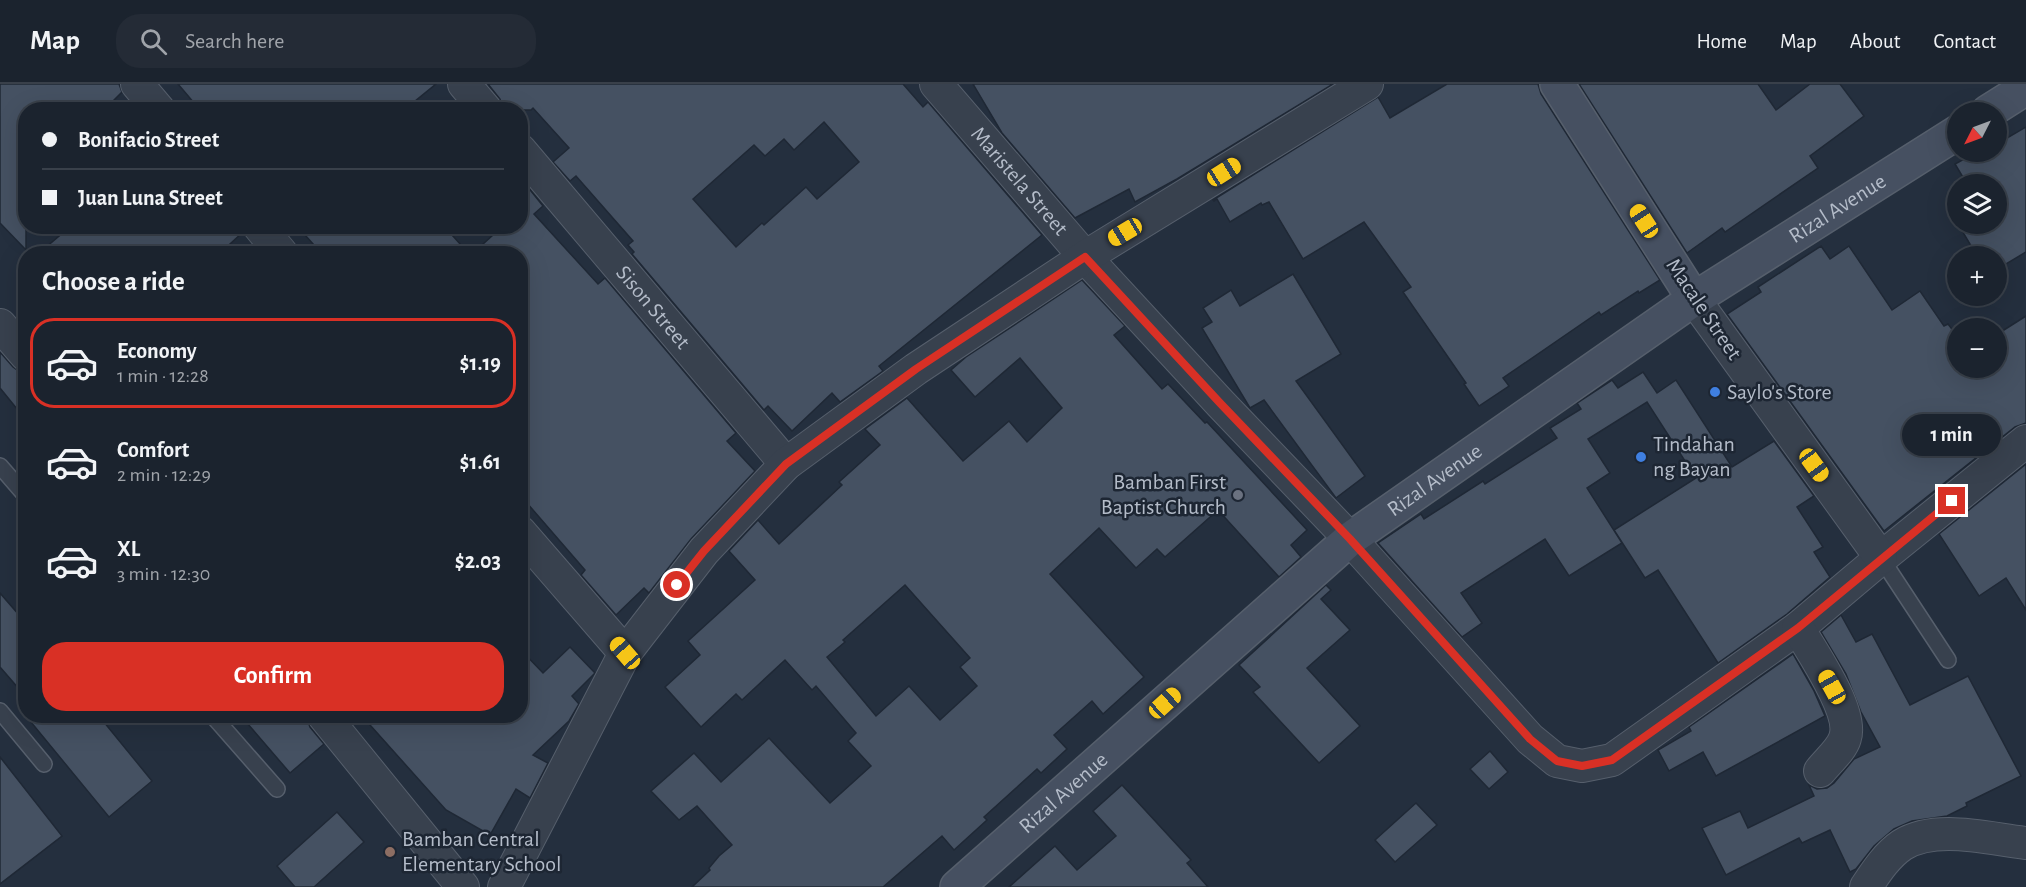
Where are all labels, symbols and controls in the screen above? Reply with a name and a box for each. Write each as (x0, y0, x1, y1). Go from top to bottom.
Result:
search box (116, 14, 536, 68)
icon: search (137, 25, 170, 58)
text: Map (30, 27, 80, 55)
text: Search here (185, 30, 284, 52)
text: Home (1696, 31, 1747, 52)
text: Map (1780, 31, 1817, 52)
text: About (1850, 31, 1900, 52)
text: Contact (1933, 31, 1996, 52)
north arrow (1947, 102, 2007, 162)
map controls (1947, 102, 2007, 378)
street label: Maristela Street (967, 122, 1072, 240)
text: Bonifacio Street (78, 129, 219, 151)
car (1204, 155, 1244, 189)
street label: Rizal Avenue (1785, 170, 1890, 247)
button: layers (1947, 174, 2007, 234)
text: Juan Luna Street (78, 187, 223, 209)
car (1627, 201, 1661, 241)
car (1105, 215, 1145, 249)
button: + (1947, 246, 2007, 306)
street label: Macale Street (1662, 254, 1746, 364)
street label: Sison Street (612, 261, 694, 353)
text: Choose a ride (42, 268, 185, 295)
button: − (1947, 318, 2007, 378)
icon: car (45, 336, 99, 390)
text: Economy (117, 340, 197, 362)
text: $1.19 (460, 352, 501, 374)
text: 1 min · 12:28 (117, 366, 209, 386)
place label: Saylo's Store (1727, 381, 1832, 403)
marker: Saylo's Store (1708, 385, 1722, 399)
callout: 1 min (1902, 414, 2002, 456)
text: 1 min (1930, 425, 1973, 445)
place label: Tindahan ng Bayan (1653, 433, 1735, 480)
icon: car (45, 435, 99, 489)
text: Comfort (117, 439, 189, 461)
street label: Rizal Avenue (1383, 440, 1486, 521)
car (1796, 445, 1832, 485)
marker: Tindahan ng Bayan (1634, 450, 1648, 464)
text: $1.61 (460, 451, 501, 473)
text: 2 min · 12:29 (117, 465, 211, 485)
place label: Bamban First Baptist Church (1101, 471, 1226, 518)
route end (1938, 487, 1965, 514)
marker: Bamban First Baptist Church (1231, 488, 1245, 502)
icon: car (45, 534, 99, 588)
text: XL (117, 538, 140, 560)
text: $2.03 (455, 550, 501, 572)
text: 3 min · 12:30 (117, 564, 210, 584)
route start (663, 571, 690, 598)
car (606, 634, 644, 672)
button: Confirm (42, 642, 504, 711)
car (1815, 667, 1849, 707)
car (1146, 684, 1184, 722)
street label: Rizal Avenue (1015, 748, 1112, 838)
place label: Bamban Central Elementary School (402, 828, 562, 875)
marker: Bamban Central Elementary School (383, 845, 397, 859)

